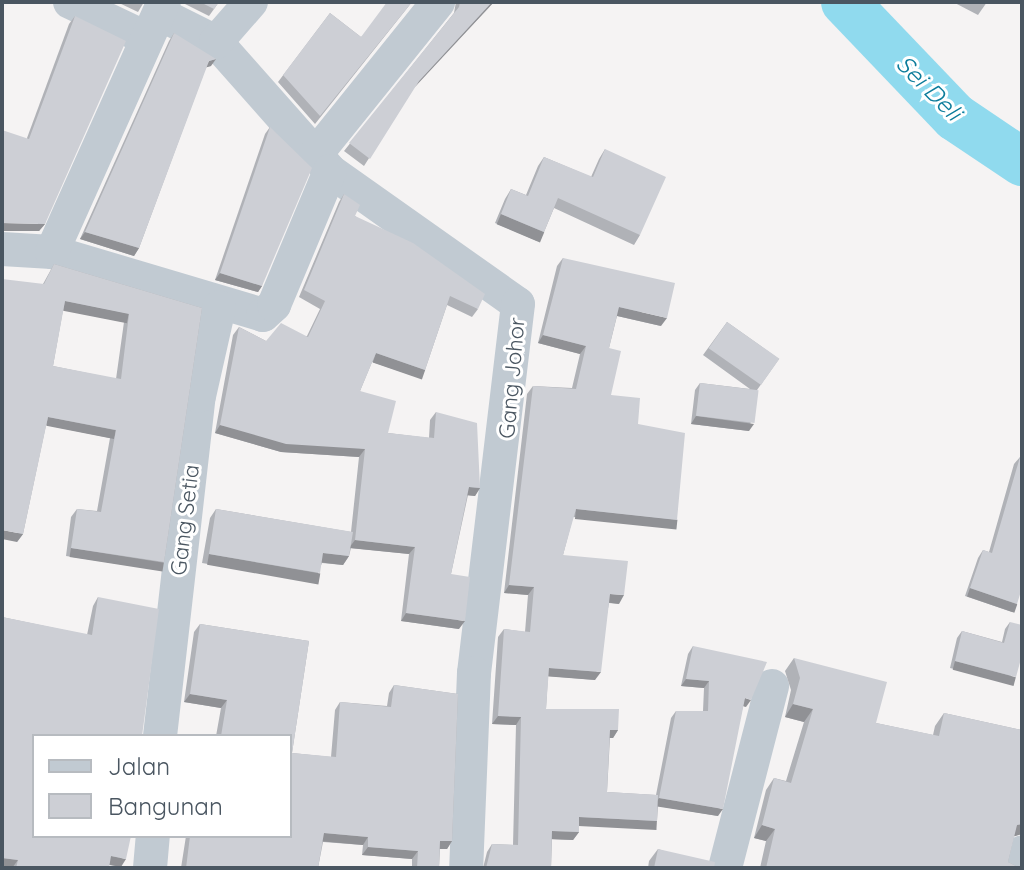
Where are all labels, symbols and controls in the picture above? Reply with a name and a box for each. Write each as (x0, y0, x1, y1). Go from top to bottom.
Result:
water label: Sei Deli (890, 49, 968, 127)
street label: Gang Johor (494, 316, 530, 440)
street label: Gang Setia (165, 463, 205, 577)
legend (32, 734, 292, 838)
text: Jalan (108, 751, 170, 781)
text: Bangunan (108, 791, 223, 821)

